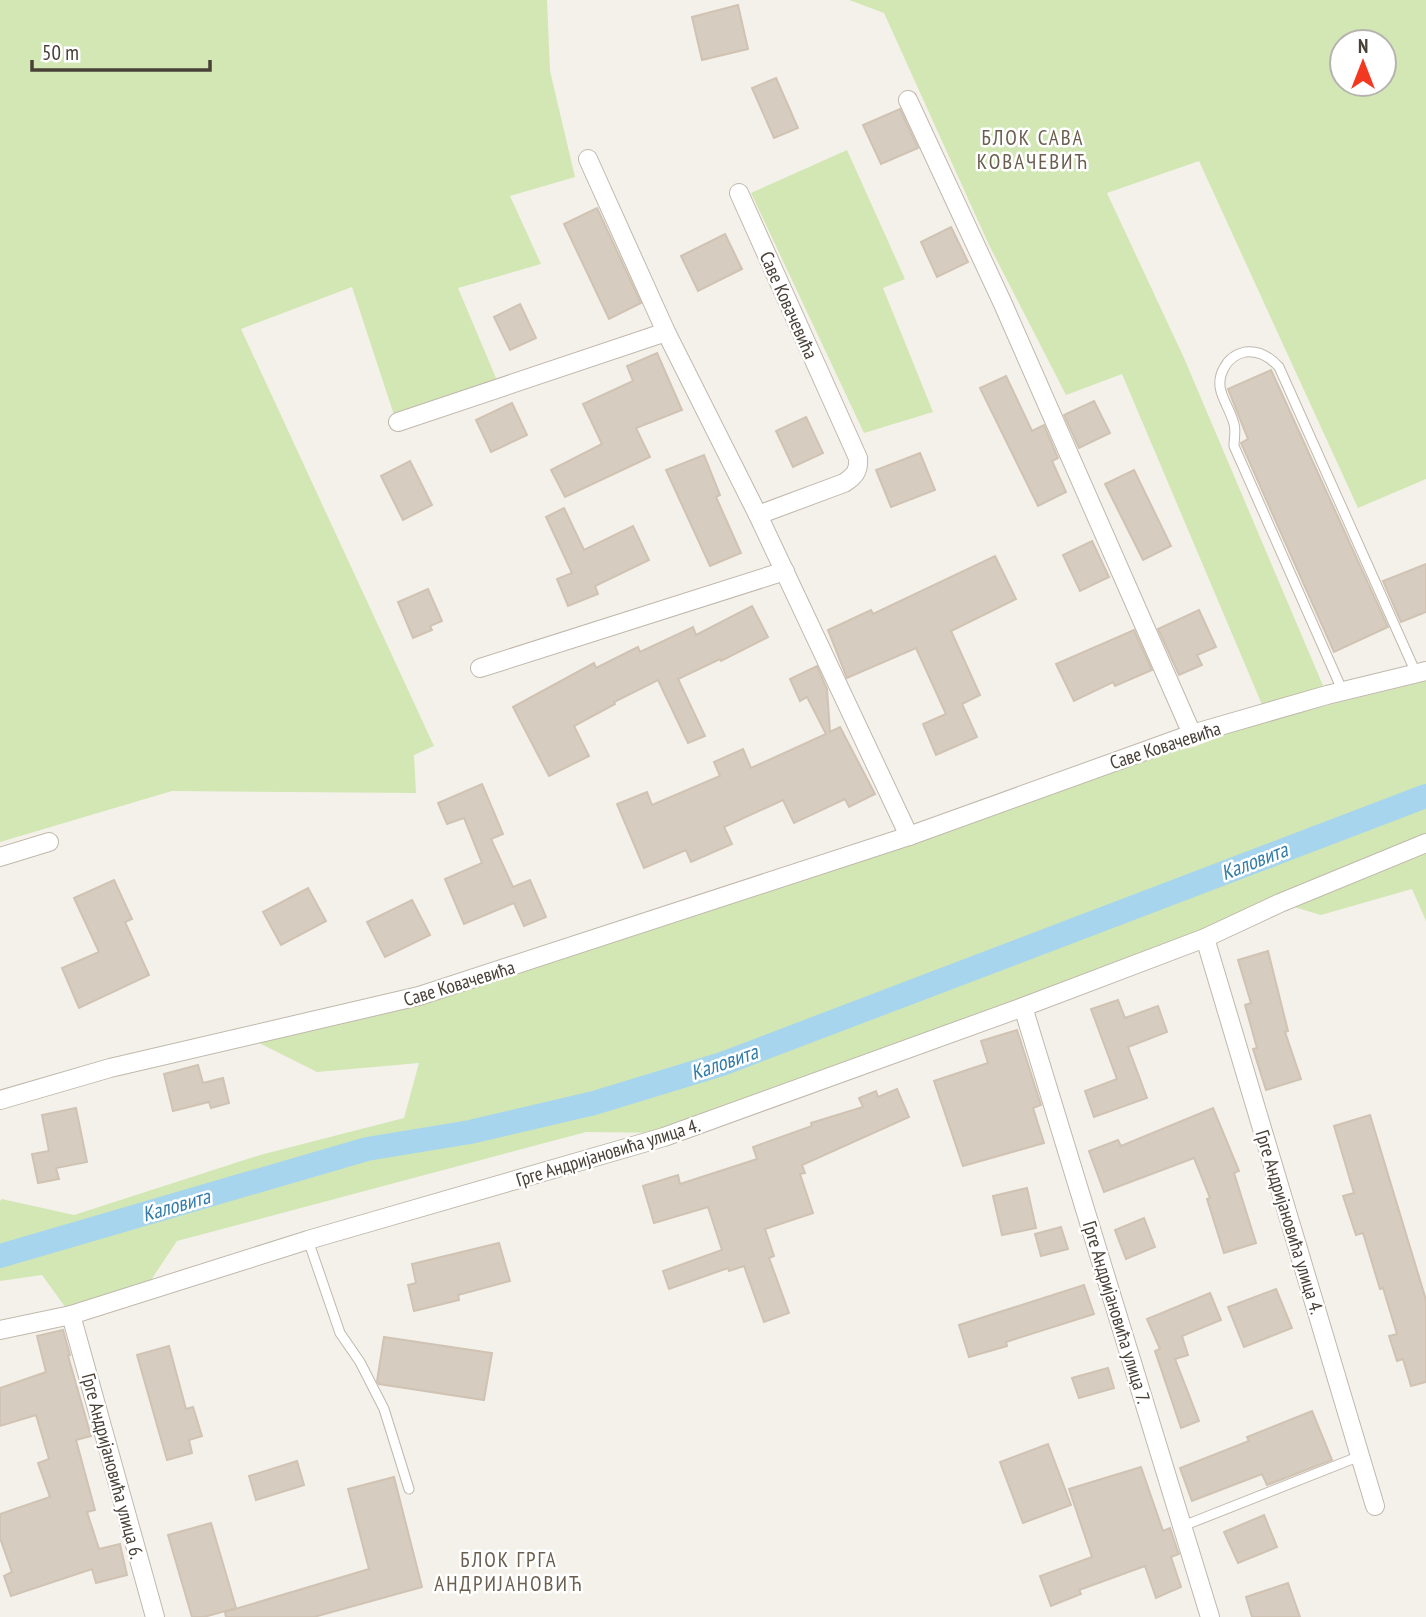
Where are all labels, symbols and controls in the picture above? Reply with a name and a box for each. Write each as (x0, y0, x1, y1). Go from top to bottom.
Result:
scale bar (32, 28, 210, 72)
north arrow (1328, 28, 1398, 98)
text: N (1358, 34, 1368, 58)
text: 50 m (42, 39, 79, 66)
district label: БЛОК САВА КОВАЧЕВИЋ (977, 124, 1089, 175)
street label: Саве Ковачевића (755, 248, 823, 362)
street label: Саве Ковачевића (1107, 716, 1223, 774)
water label: Каловита (1217, 835, 1293, 886)
street label: Саве Ковачевића (400, 955, 518, 1011)
water label: Каловита (687, 1037, 763, 1086)
street label: Грге Андријановића улица 4. (513, 1113, 703, 1191)
street label: Грге Андријановића улица 4. (1251, 1127, 1329, 1317)
water label: Каловита (139, 1182, 214, 1228)
street label: Грге Андријановића улица 7. (1078, 1218, 1156, 1406)
street label: Грге Андријановића улица 6. (77, 1371, 149, 1561)
district label: БЛОК ГРГА АНДРИЈАНОВИЋ (434, 1546, 584, 1597)

